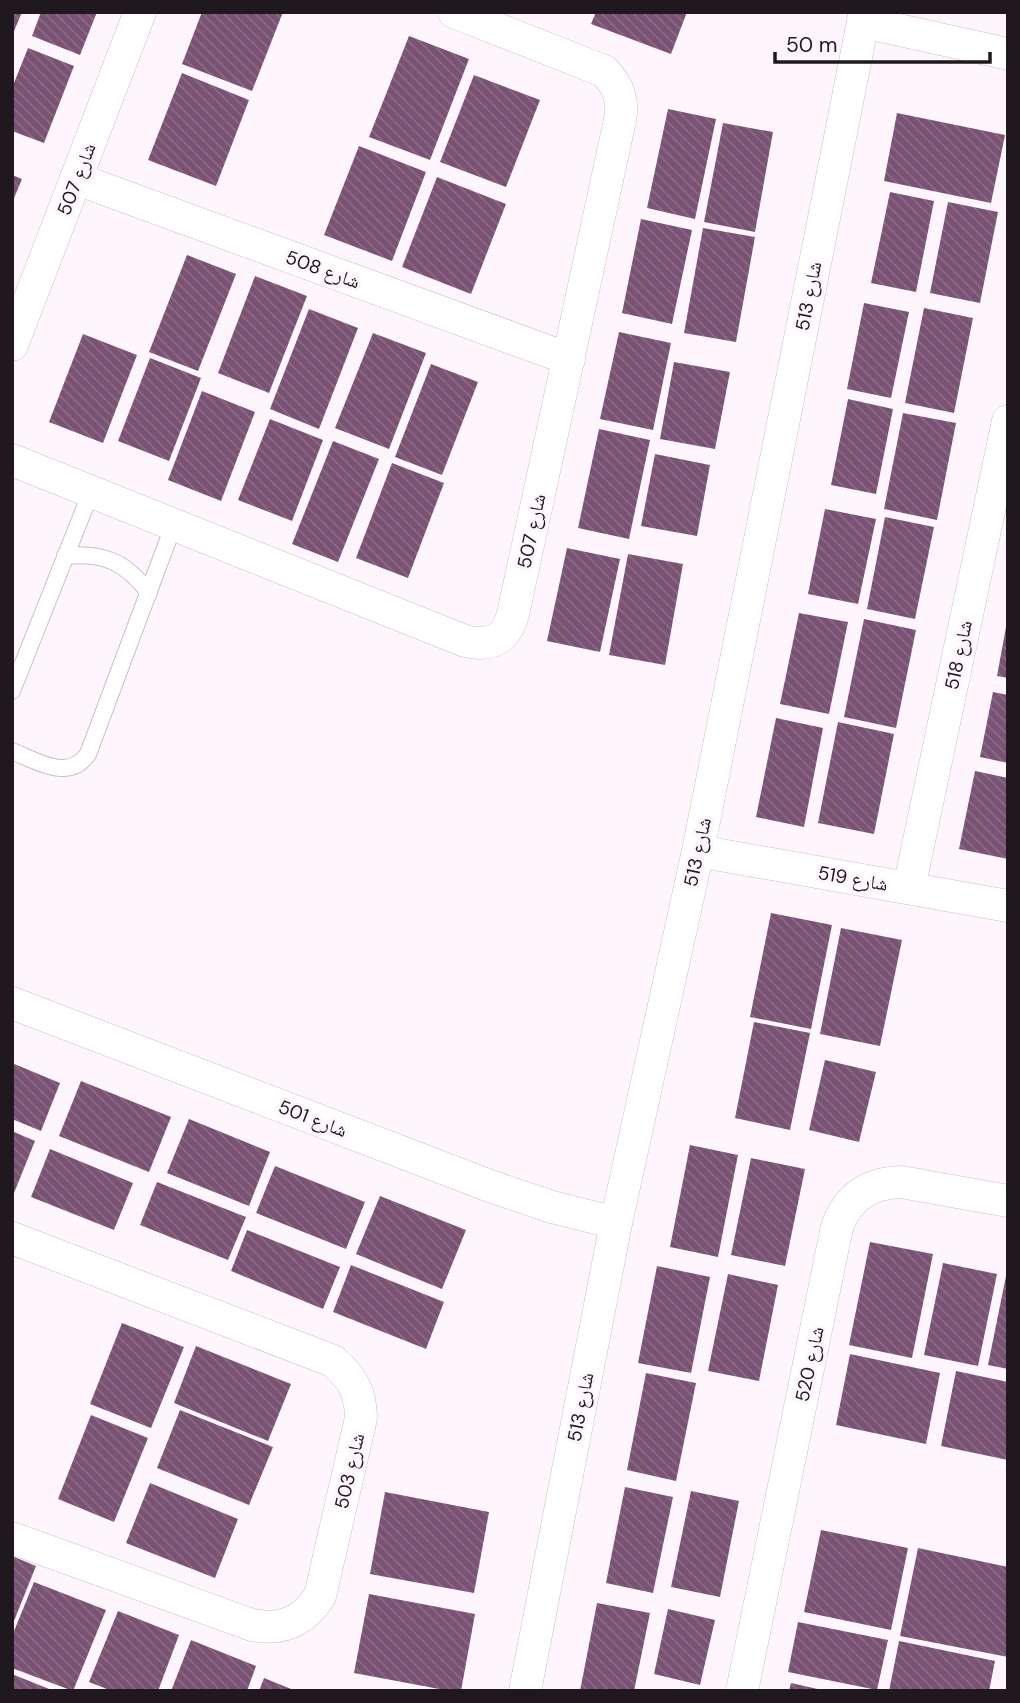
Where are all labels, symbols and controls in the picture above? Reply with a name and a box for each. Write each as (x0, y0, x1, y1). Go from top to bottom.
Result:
scale bar (775, 21, 990, 65)
text: 50 m (786, 31, 837, 59)
street label: شارع 507 (51, 139, 102, 219)
street label: شارع 508 (282, 244, 363, 294)
street label: شارع 513 (790, 259, 827, 333)
street label: شارع 507 (511, 492, 552, 571)
street label: شارع 518 (939, 618, 978, 692)
street label: شارع 513 (678, 815, 717, 889)
street label: شارع 519 (816, 860, 890, 897)
street label: شارع 501 (275, 1094, 351, 1143)
street label: شارع 520 (789, 1324, 830, 1404)
street label: شارع 513 (562, 1370, 599, 1444)
street label: شارع 503 (329, 1431, 370, 1511)

